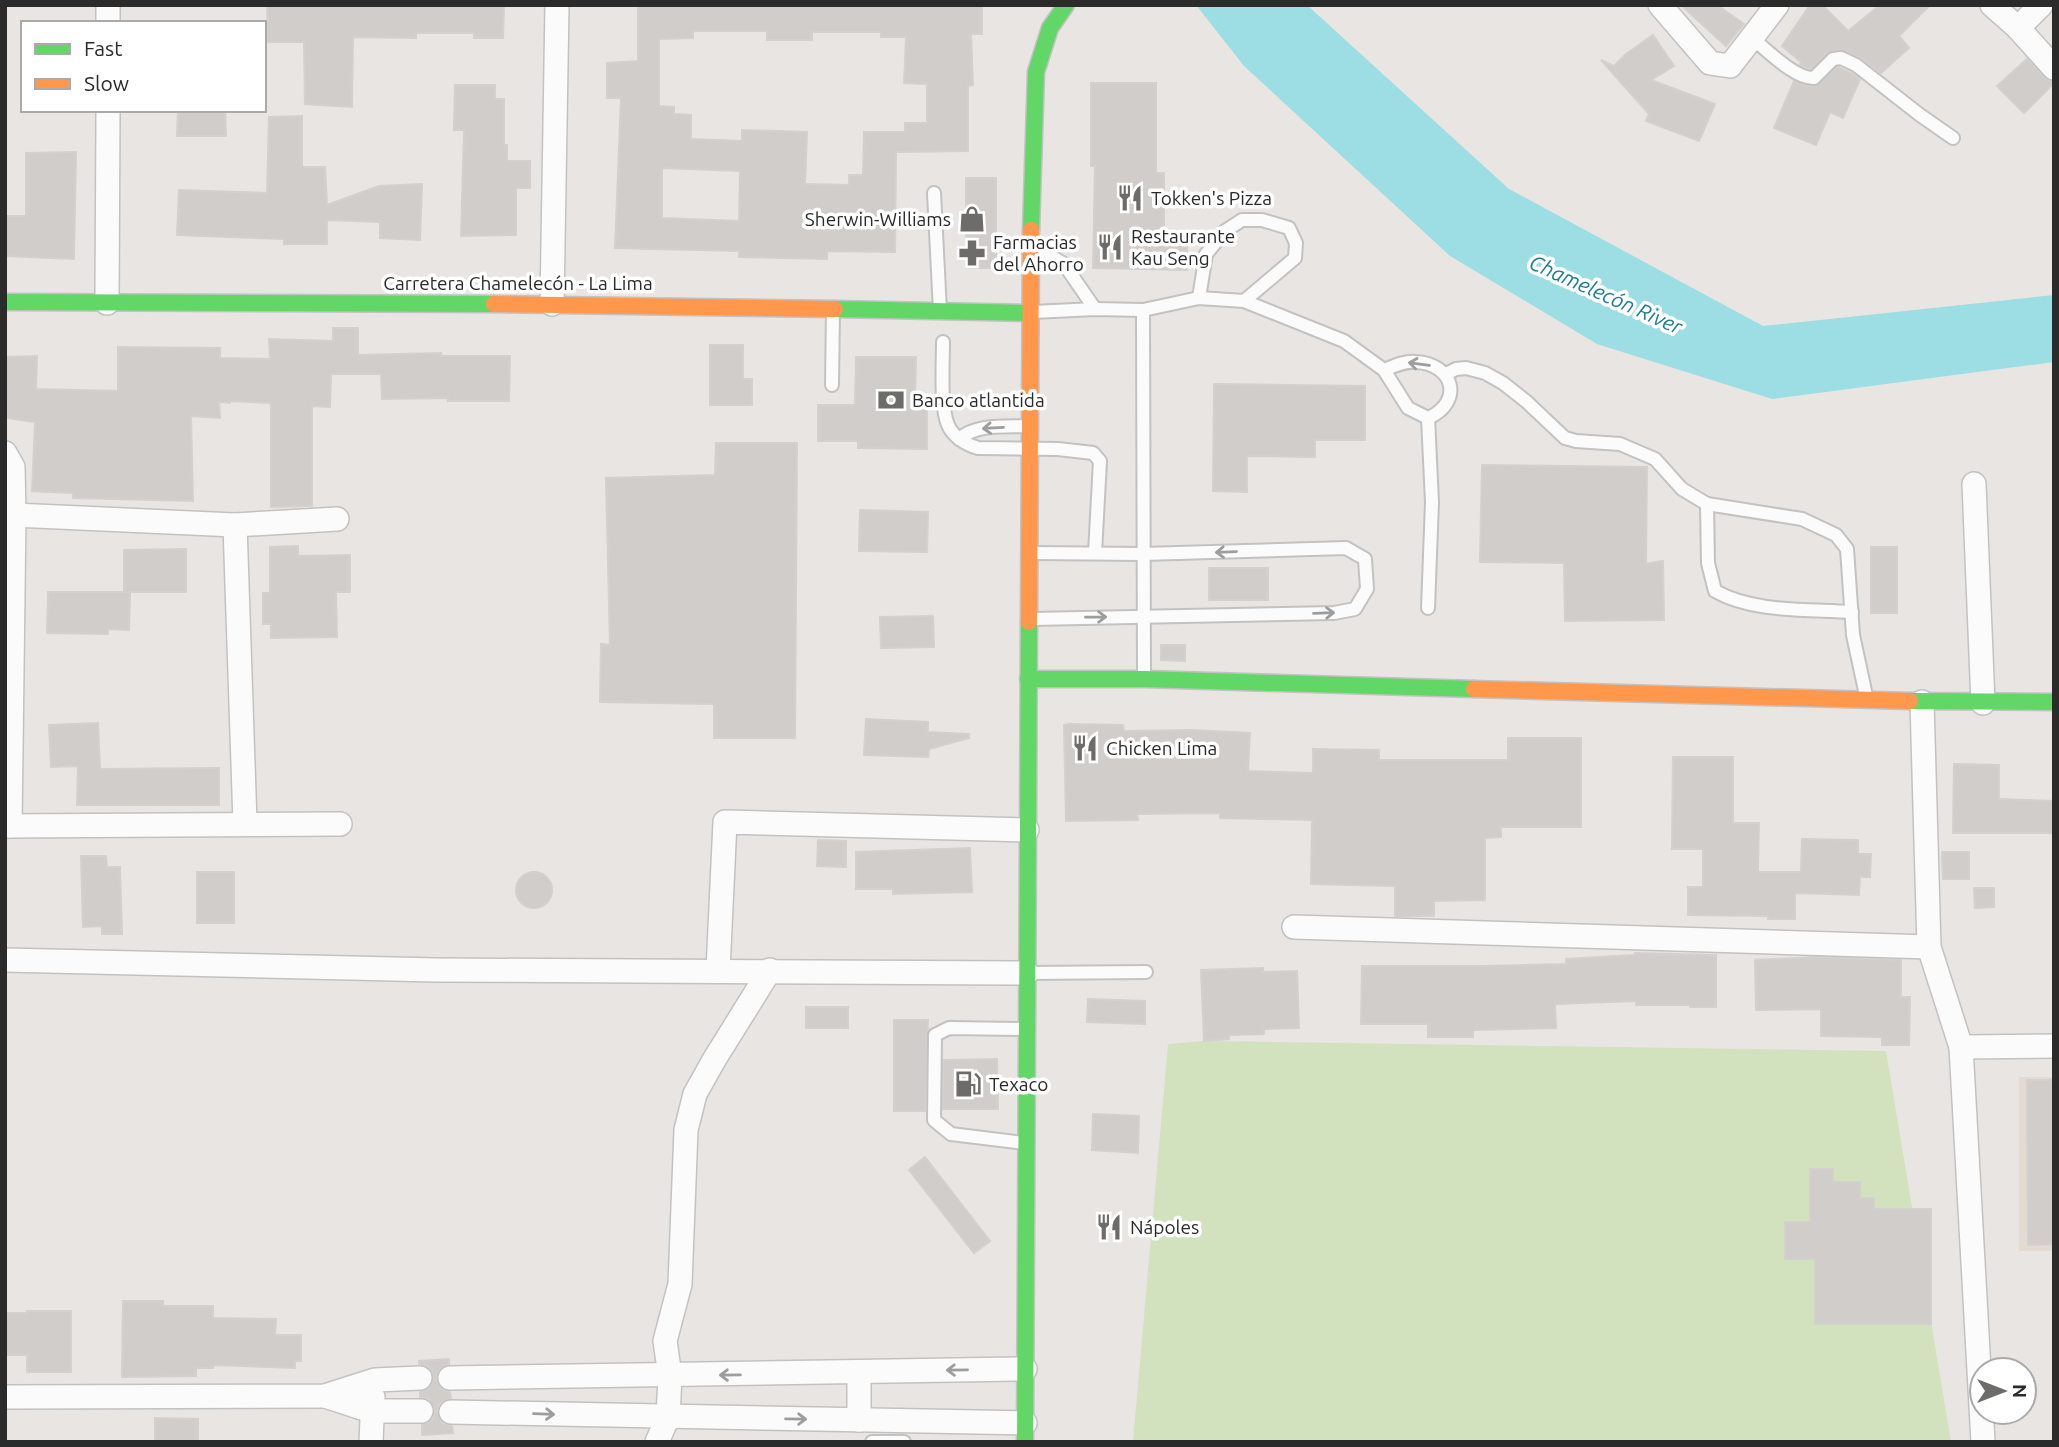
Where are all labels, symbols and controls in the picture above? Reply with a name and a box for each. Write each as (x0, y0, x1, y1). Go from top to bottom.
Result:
legend (21, 21, 266, 112)
text: Fast (84, 36, 122, 60)
text: Slow (84, 71, 129, 95)
restaurant icon: Tokken's Pizza (1115, 183, 1145, 213)
place label: Tokken's Pizza (1151, 187, 1272, 209)
shop icon: Sherwin-Williams (957, 204, 987, 234)
place label: Sherwin-Williams (805, 208, 951, 230)
place label: Restaurante Kau Seng (1131, 225, 1235, 269)
place label: Farmacias del Ahorro (993, 231, 1084, 275)
restaurant icon: Restaurante Kau Seng (1095, 232, 1125, 262)
pharmacy icon: Farmacias del Ahorro (957, 238, 987, 268)
water label: Chamelecón River (1526, 250, 1687, 339)
street label: Carretera Chamelecón - La Lima (383, 272, 653, 294)
one-way arrow (1408, 357, 1431, 370)
bank icon: Banco atlantida (876, 385, 906, 415)
place label: Banco atlantida (912, 389, 1045, 411)
one-way arrow (982, 422, 1004, 435)
one-way arrow (1215, 545, 1238, 558)
one-way arrow (1312, 606, 1335, 620)
one-way arrow (1084, 610, 1107, 624)
restaurant icon: Chicken Lima (1070, 733, 1100, 763)
place label: Chicken Lima (1106, 737, 1217, 759)
fuel station icon: Texaco (953, 1069, 983, 1099)
place label: Texaco (989, 1073, 1048, 1095)
restaurant icon: Nápoles (1094, 1212, 1124, 1242)
place label: Nápoles (1130, 1216, 1199, 1238)
north arrow (1968, 1356, 2038, 1426)
one-way arrow (946, 1364, 969, 1377)
one-way arrow (719, 1368, 742, 1381)
text: N (2009, 1384, 2031, 1398)
one-way arrow (532, 1407, 555, 1421)
one-way arrow (784, 1412, 807, 1426)

